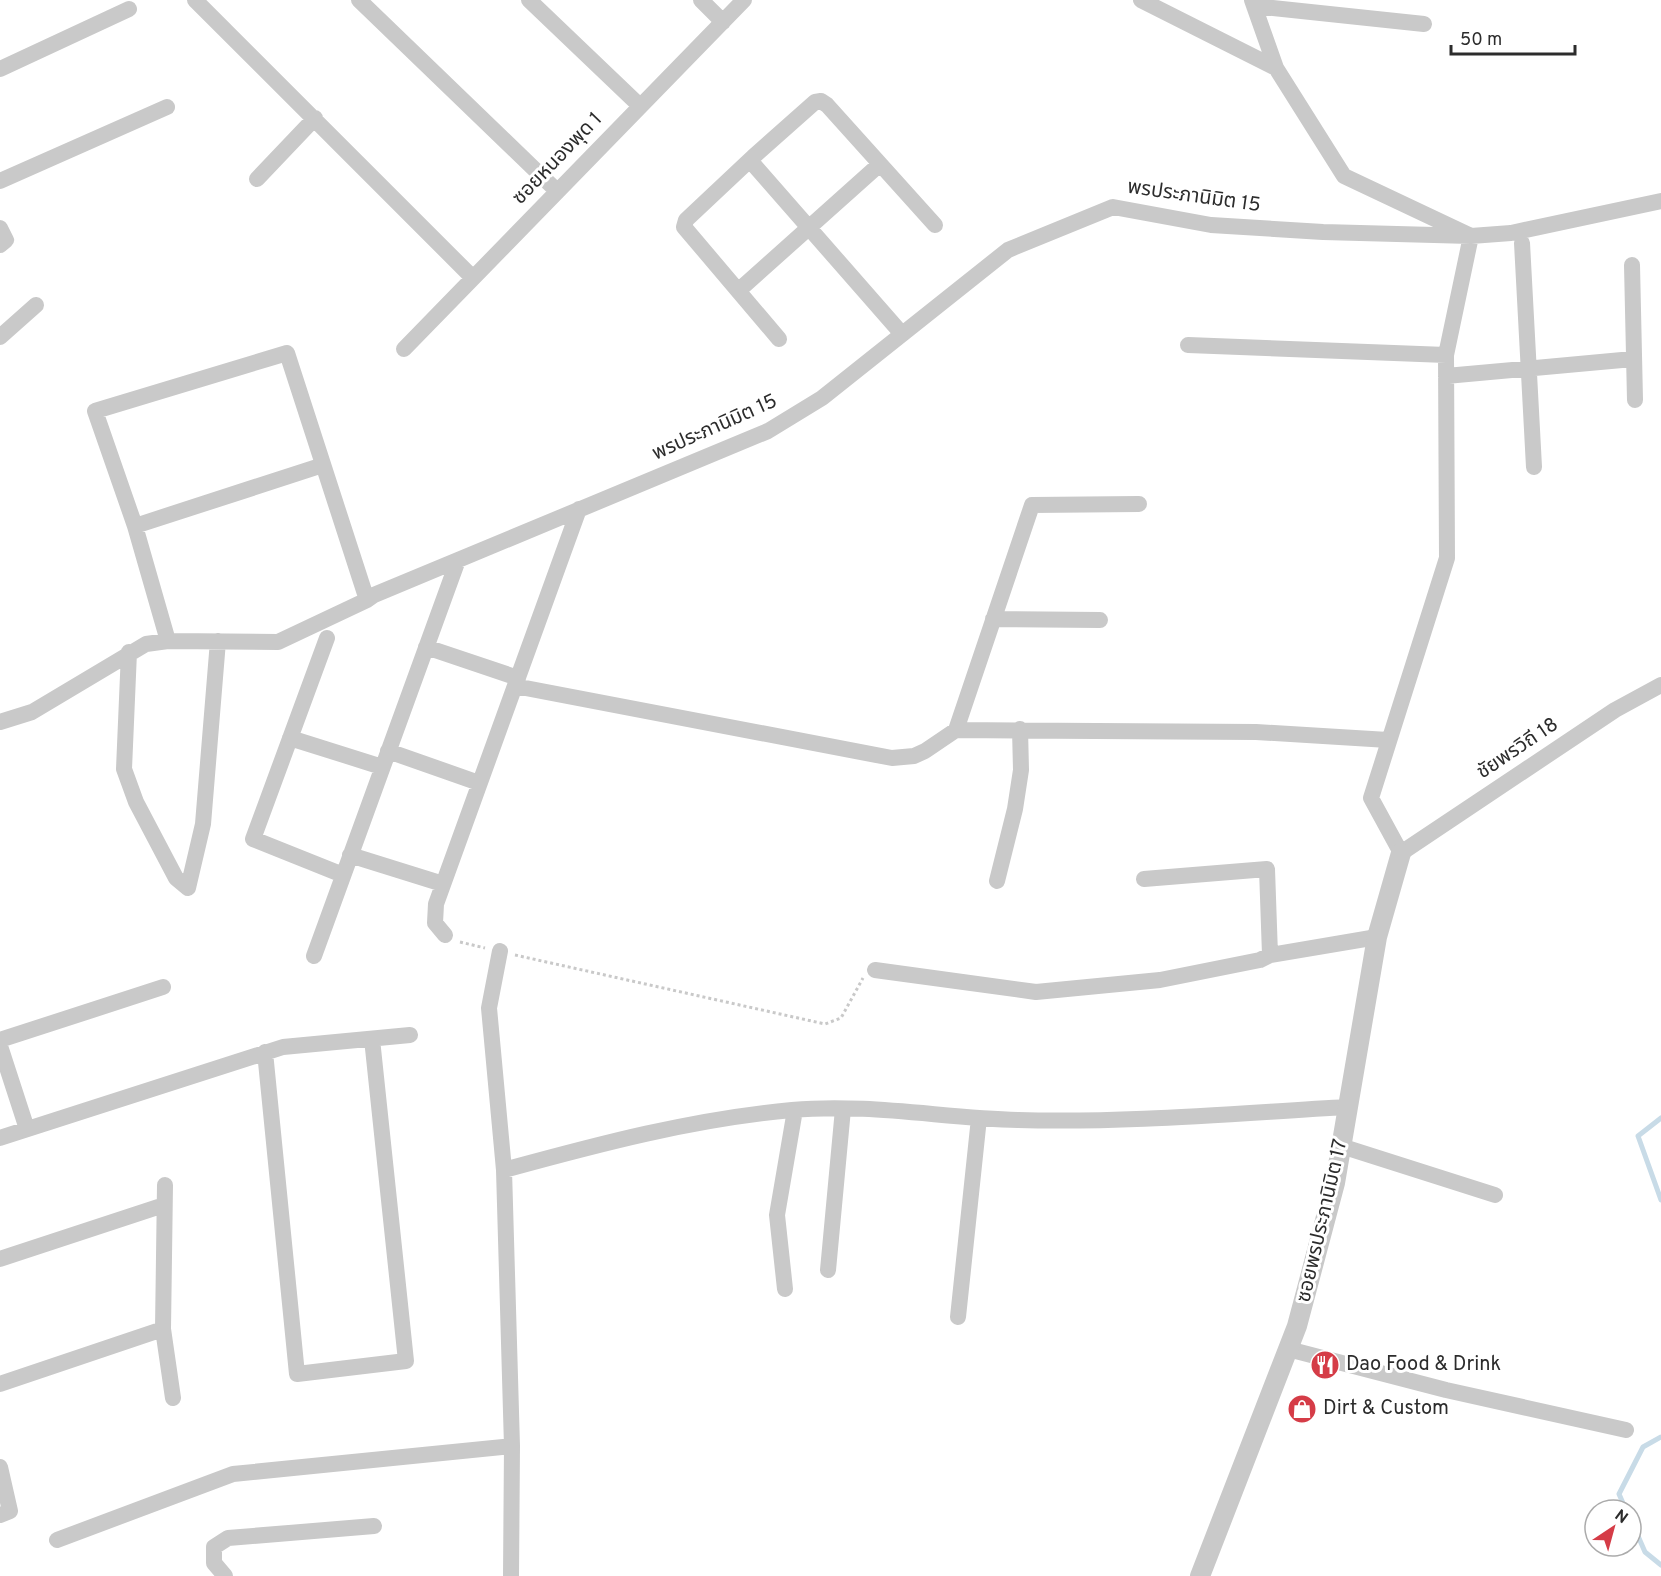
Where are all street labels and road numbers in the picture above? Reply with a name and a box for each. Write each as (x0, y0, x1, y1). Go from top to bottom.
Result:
street label: ซอยหนองพุด 1 (507, 107, 609, 211)
street label: พรประภานิมิต 15 (1126, 175, 1262, 219)
street label: พรประภานิมิต 15 (648, 389, 782, 467)
street label: ชัยพรวิถี 18 (1472, 712, 1564, 786)
street label: ซอยพรประภานิมิต 17 (1292, 1137, 1354, 1305)

